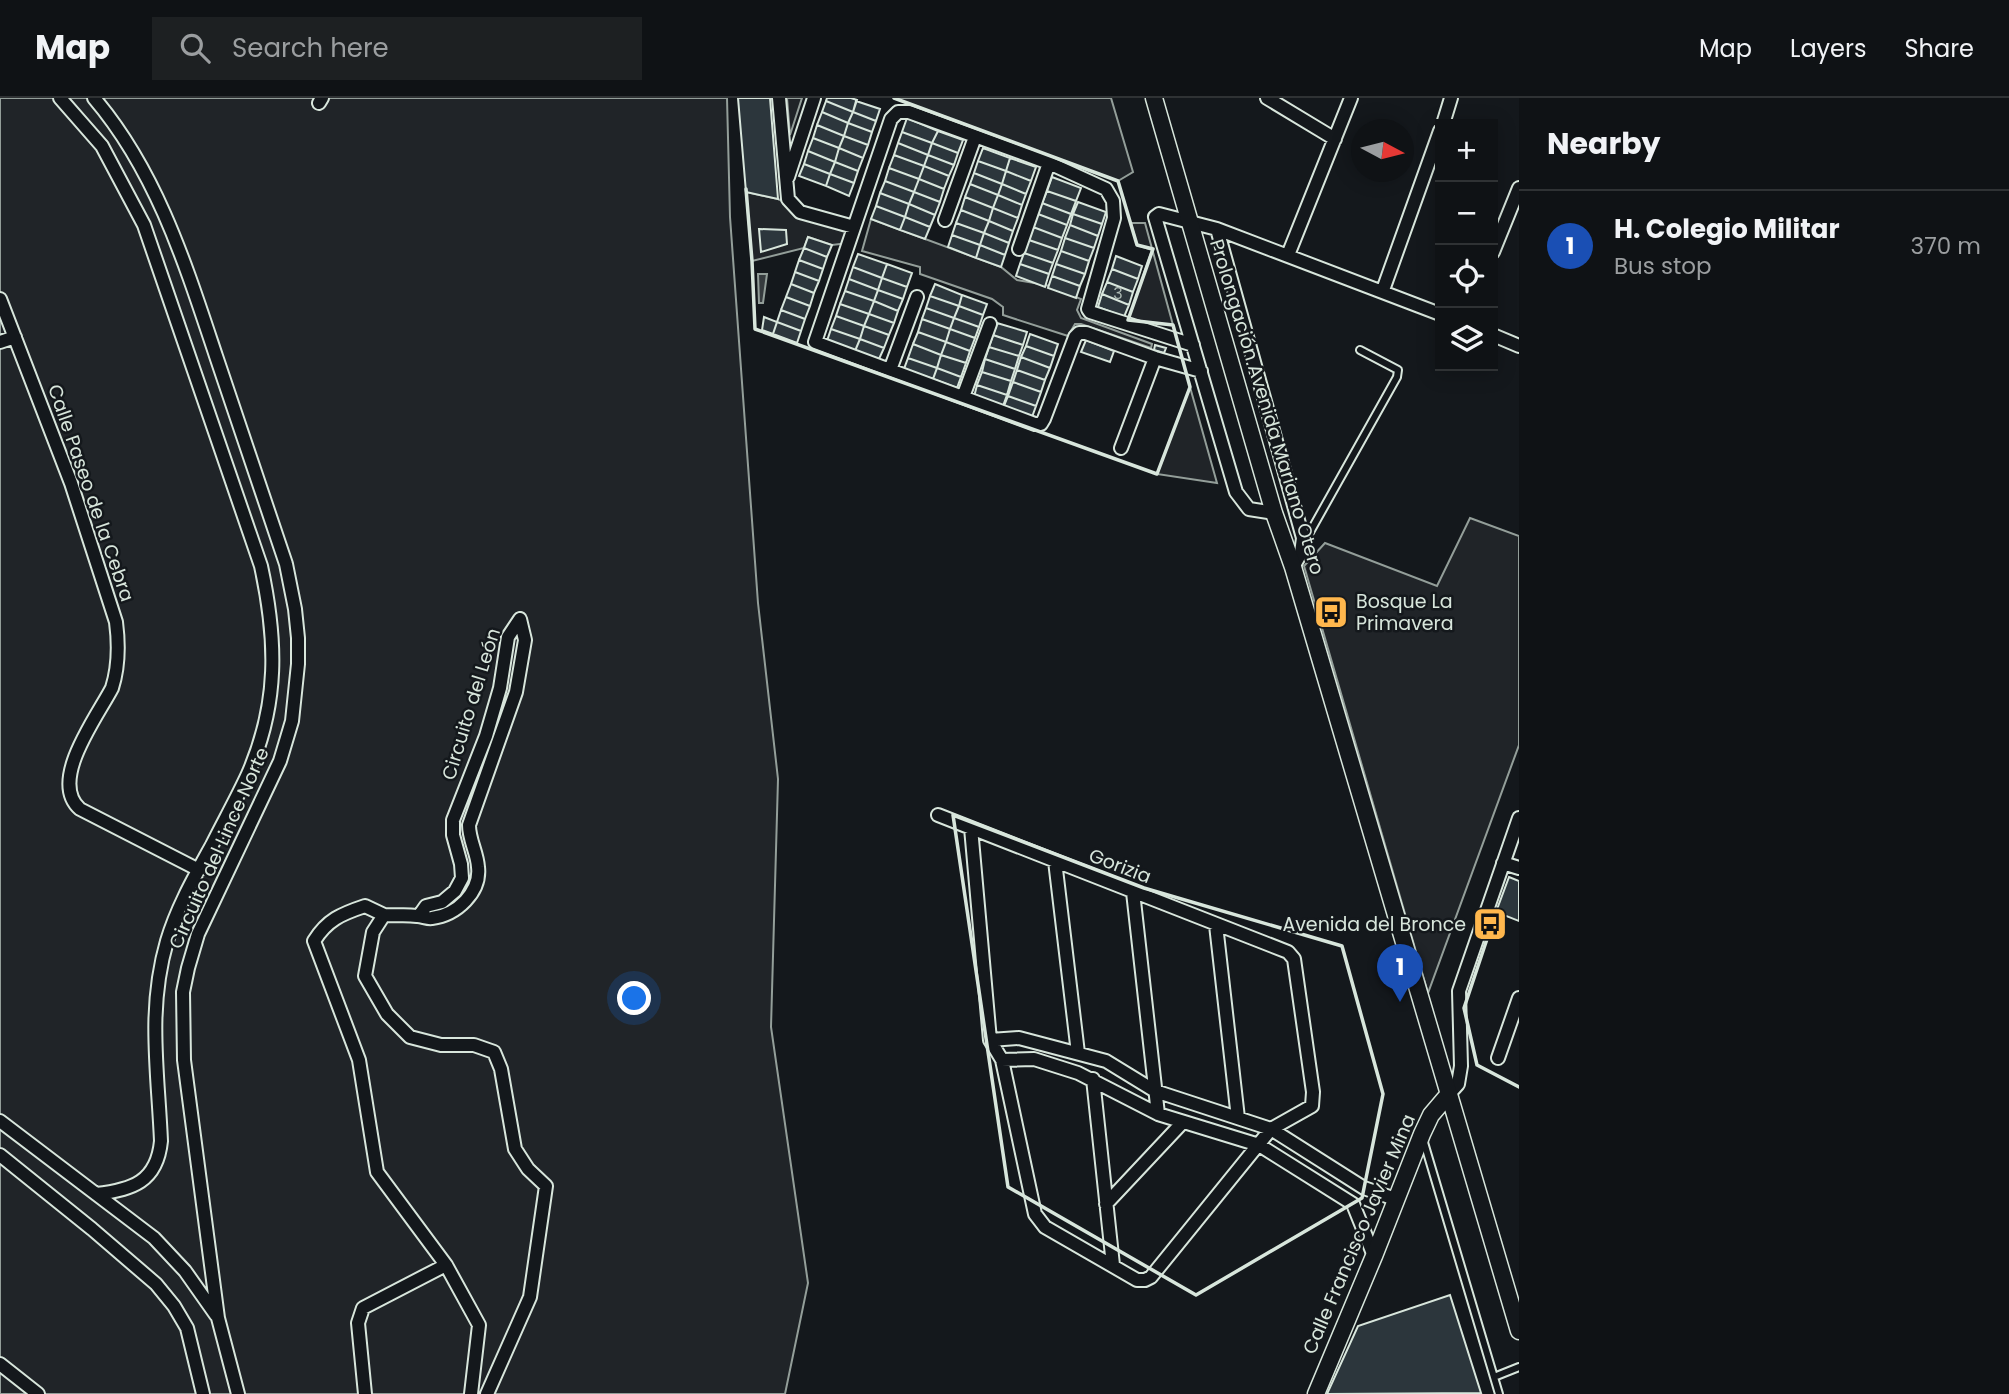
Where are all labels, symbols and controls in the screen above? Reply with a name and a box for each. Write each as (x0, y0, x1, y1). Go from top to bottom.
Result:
search box (152, 17, 642, 80)
text: Map (35, 24, 110, 71)
icon: search (176, 29, 214, 67)
text: Search here (232, 30, 389, 66)
text: Map (1699, 32, 1752, 65)
text: Layers (1790, 32, 1866, 65)
text: Share (1904, 32, 1974, 65)
north arrow (1351, 119, 1414, 182)
map controls (1435, 119, 1498, 371)
button: + (1435, 119, 1498, 182)
text: Nearby (1547, 122, 1661, 165)
button: − (1435, 182, 1498, 245)
text: H. Colegio Militar (1614, 211, 1840, 247)
text: 1 (1566, 230, 1574, 262)
text: 370 m (1911, 230, 1981, 262)
street label: Prolongación Avenida Mariano Otero (1203, 236, 1331, 578)
button: locate (1435, 245, 1498, 308)
text: Bus stop (1614, 250, 1712, 282)
house number: 3 (1113, 282, 1123, 305)
button: layers (1435, 308, 1498, 371)
street label: Calle Paseo de la Cebra (41, 381, 141, 605)
place label: Bosque La Primavera (1356, 588, 1454, 637)
bus stop icon: Bosque La Primavera (1312, 593, 1350, 631)
street label: Circuito del León (435, 625, 507, 783)
street label: Circuito del Lince Norte (162, 743, 276, 953)
street label: Gorizia (1085, 842, 1155, 890)
bus stop icon: Avenida del Bronce (1471, 905, 1509, 943)
place label: Avenida del Bronce (1282, 911, 1466, 938)
pin: 1 (1377, 944, 1423, 1002)
your location (617, 981, 651, 1015)
street label: Calle Francisco Javier Mina (1296, 1110, 1422, 1358)

